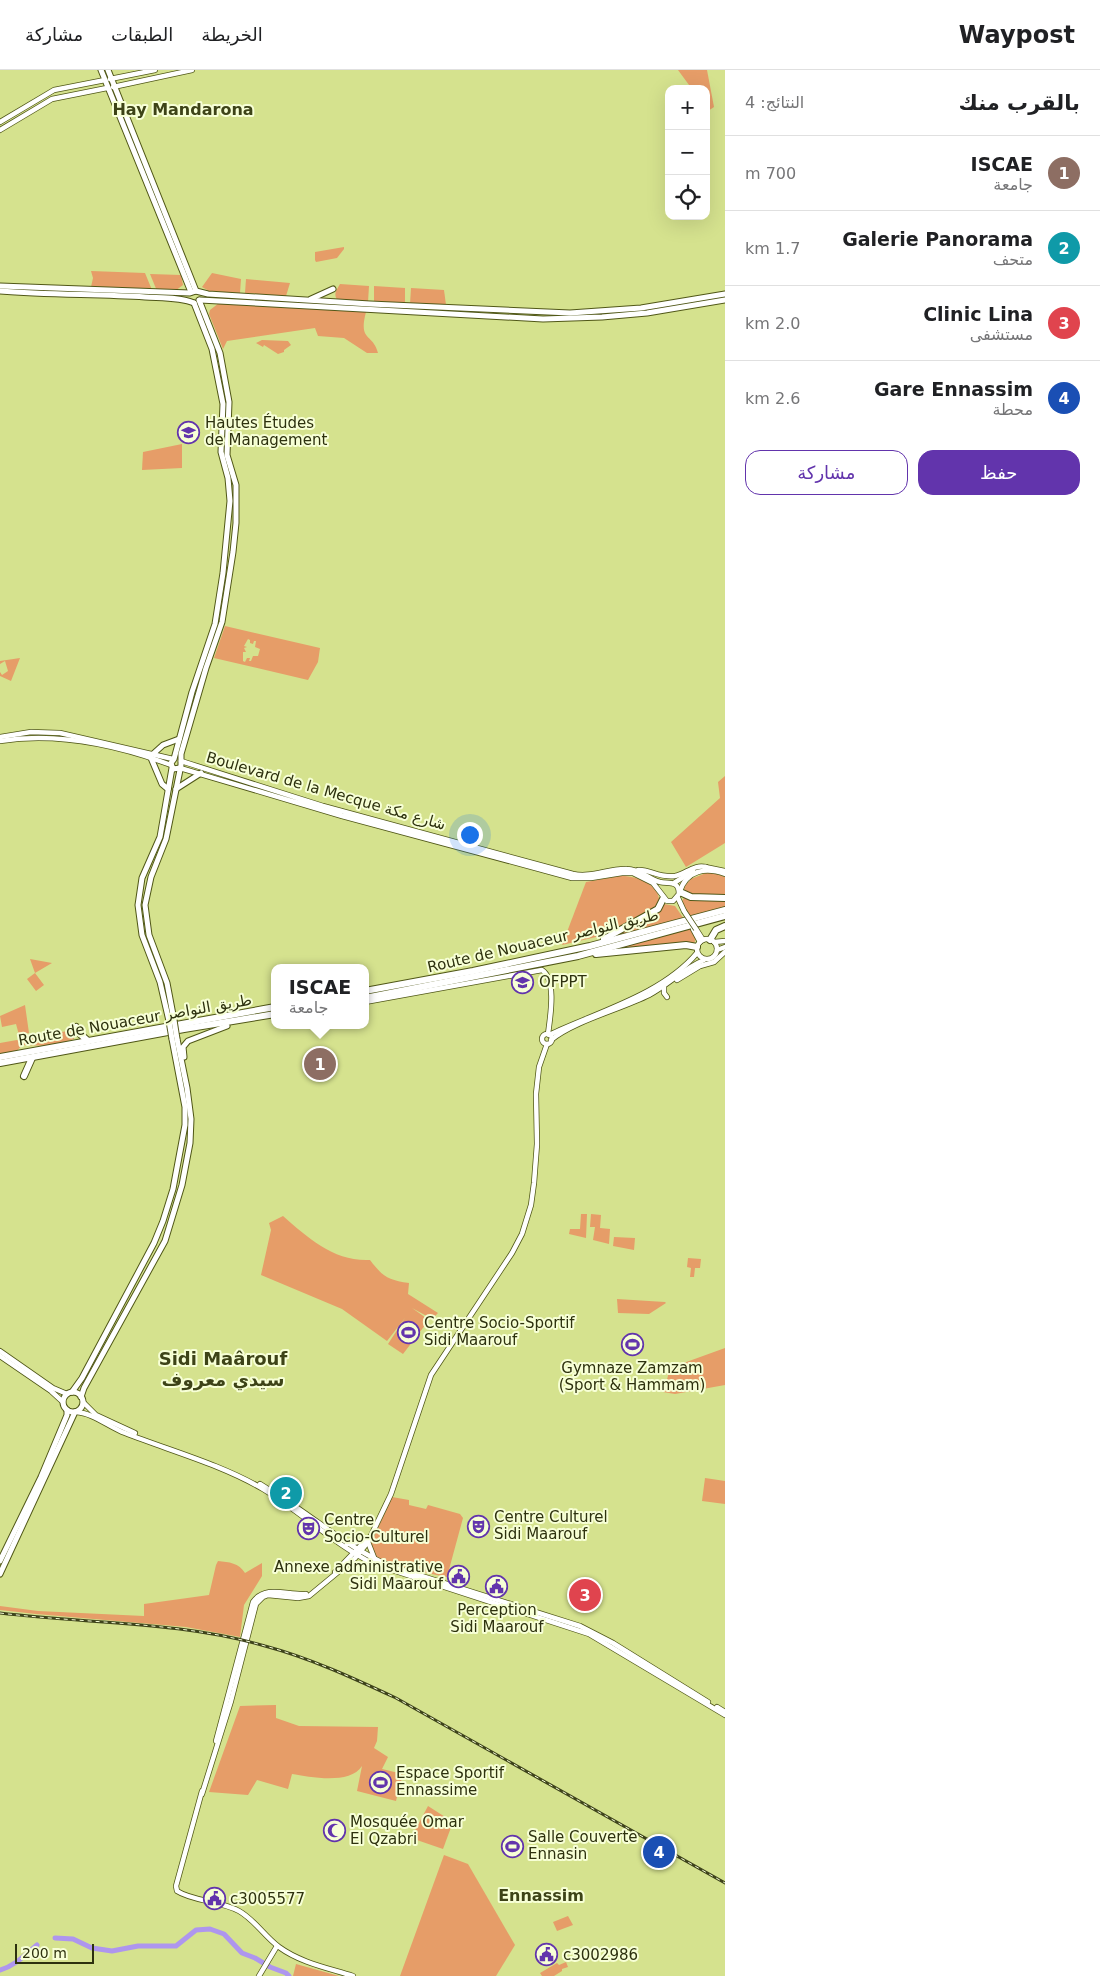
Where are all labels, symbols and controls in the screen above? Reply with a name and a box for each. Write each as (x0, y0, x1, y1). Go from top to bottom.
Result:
text: Waypost (959, 21, 1075, 49)
text: مشاركة (25, 24, 83, 45)
text: الطبقات (111, 24, 173, 45)
text: الخريطة (201, 24, 263, 45)
map controls (665, 85, 710, 220)
button: + (665, 85, 710, 130)
text: بالقرب منك (959, 91, 1080, 115)
text: النتائج: 4 (745, 93, 804, 112)
district label: Hay Mandarona (112, 100, 254, 119)
button: − (665, 130, 710, 175)
text: ISCAE (971, 153, 1033, 175)
text: 700 m (745, 164, 796, 183)
text: 1 (1058, 164, 1070, 183)
button: locate (665, 175, 710, 220)
text: جامعة (993, 175, 1033, 194)
text: Galerie Panorama (842, 228, 1033, 250)
text: 1.7 km (745, 239, 800, 258)
text: 2 (1058, 239, 1070, 258)
text: متحف (993, 250, 1033, 269)
text: Clinic Lina (923, 303, 1033, 325)
text: 2.0 km (745, 314, 800, 333)
text: 3 (1058, 314, 1070, 333)
text: مستشفى (970, 325, 1033, 344)
text: Gare Ennassim (874, 378, 1033, 400)
text: 2.6 km (745, 389, 800, 408)
text: 4 (1058, 389, 1070, 408)
text: محطة (992, 400, 1033, 419)
place label: Hautes Études de Management (205, 413, 327, 449)
school or university icon: Hautes Études de Management (177, 420, 201, 444)
button: مشاركة (745, 450, 908, 495)
button: حفظ (918, 450, 1080, 495)
street label: Boulevard de la Mecque شارع مكة (204, 748, 448, 834)
your location (457, 822, 483, 848)
street label: Route de Nouaceur طريق النواصر (426, 906, 660, 976)
popup (271, 964, 369, 1029)
school or university icon: OFPPT (511, 970, 535, 994)
place label: OFPPT (539, 973, 588, 991)
text: ISCAE (289, 976, 351, 998)
street label: Route de Nouaceur طريق النواصر (17, 991, 253, 1049)
text: جامعة (289, 998, 328, 1017)
pin: 1 (304, 1045, 336, 1083)
place label: Centre Socio-Sportif Sidi Maarouf (424, 1314, 575, 1349)
sports icon: Centre Socio-Sportif Sidi Maarouf (396, 1320, 420, 1344)
sports icon: Gymnaze Zamzam (Sport & Hammam) (620, 1333, 644, 1357)
district label: Sidi Maârouf سيدي معروف (159, 1348, 287, 1391)
place label: Gymnaze Zamzam (Sport & Hammam) (559, 1359, 705, 1394)
pin: 2 (270, 1474, 302, 1512)
place label: Centre Culturel Sidi Maarouf (494, 1508, 608, 1543)
place label: Centre Socio-Culturel (324, 1511, 429, 1546)
theatre icon: Centre Culturel Sidi Maarouf (466, 1514, 490, 1538)
theatre icon: Centre Socio-Culturel (296, 1517, 320, 1541)
place label: Annexe administrative Sidi Maarouf (274, 1558, 444, 1593)
public building icon: Annexe administrative Sidi Maarouf (447, 1564, 471, 1588)
public building icon: Perception Sidi Maarouf (485, 1575, 509, 1599)
pin: 3 (569, 1576, 601, 1614)
place label: Perception Sidi Maarouf (450, 1601, 544, 1636)
place label: Espace Sportif Ennassime (396, 1764, 505, 1799)
sports icon: Espace Sportif Ennassime (368, 1770, 392, 1794)
place label: Mosquée Omar El Qzabri (350, 1813, 465, 1848)
mosque icon: Mosquée Omar El Qzabri (322, 1819, 346, 1843)
place label: Salle Couverte Ennasin (528, 1828, 638, 1863)
pin: 4 (643, 1833, 675, 1871)
sports icon: Salle Couverte Ennasin (500, 1834, 524, 1858)
district label: Ennassim (498, 1886, 584, 1905)
public building icon: c3005577 (202, 1887, 226, 1911)
place label: c3005577 (230, 1890, 305, 1908)
scale bar (15, 1941, 94, 1964)
public building icon: c3002986 (535, 1943, 559, 1967)
text: 200 m (22, 1945, 67, 1961)
place label: c3002986 (563, 1946, 638, 1964)

